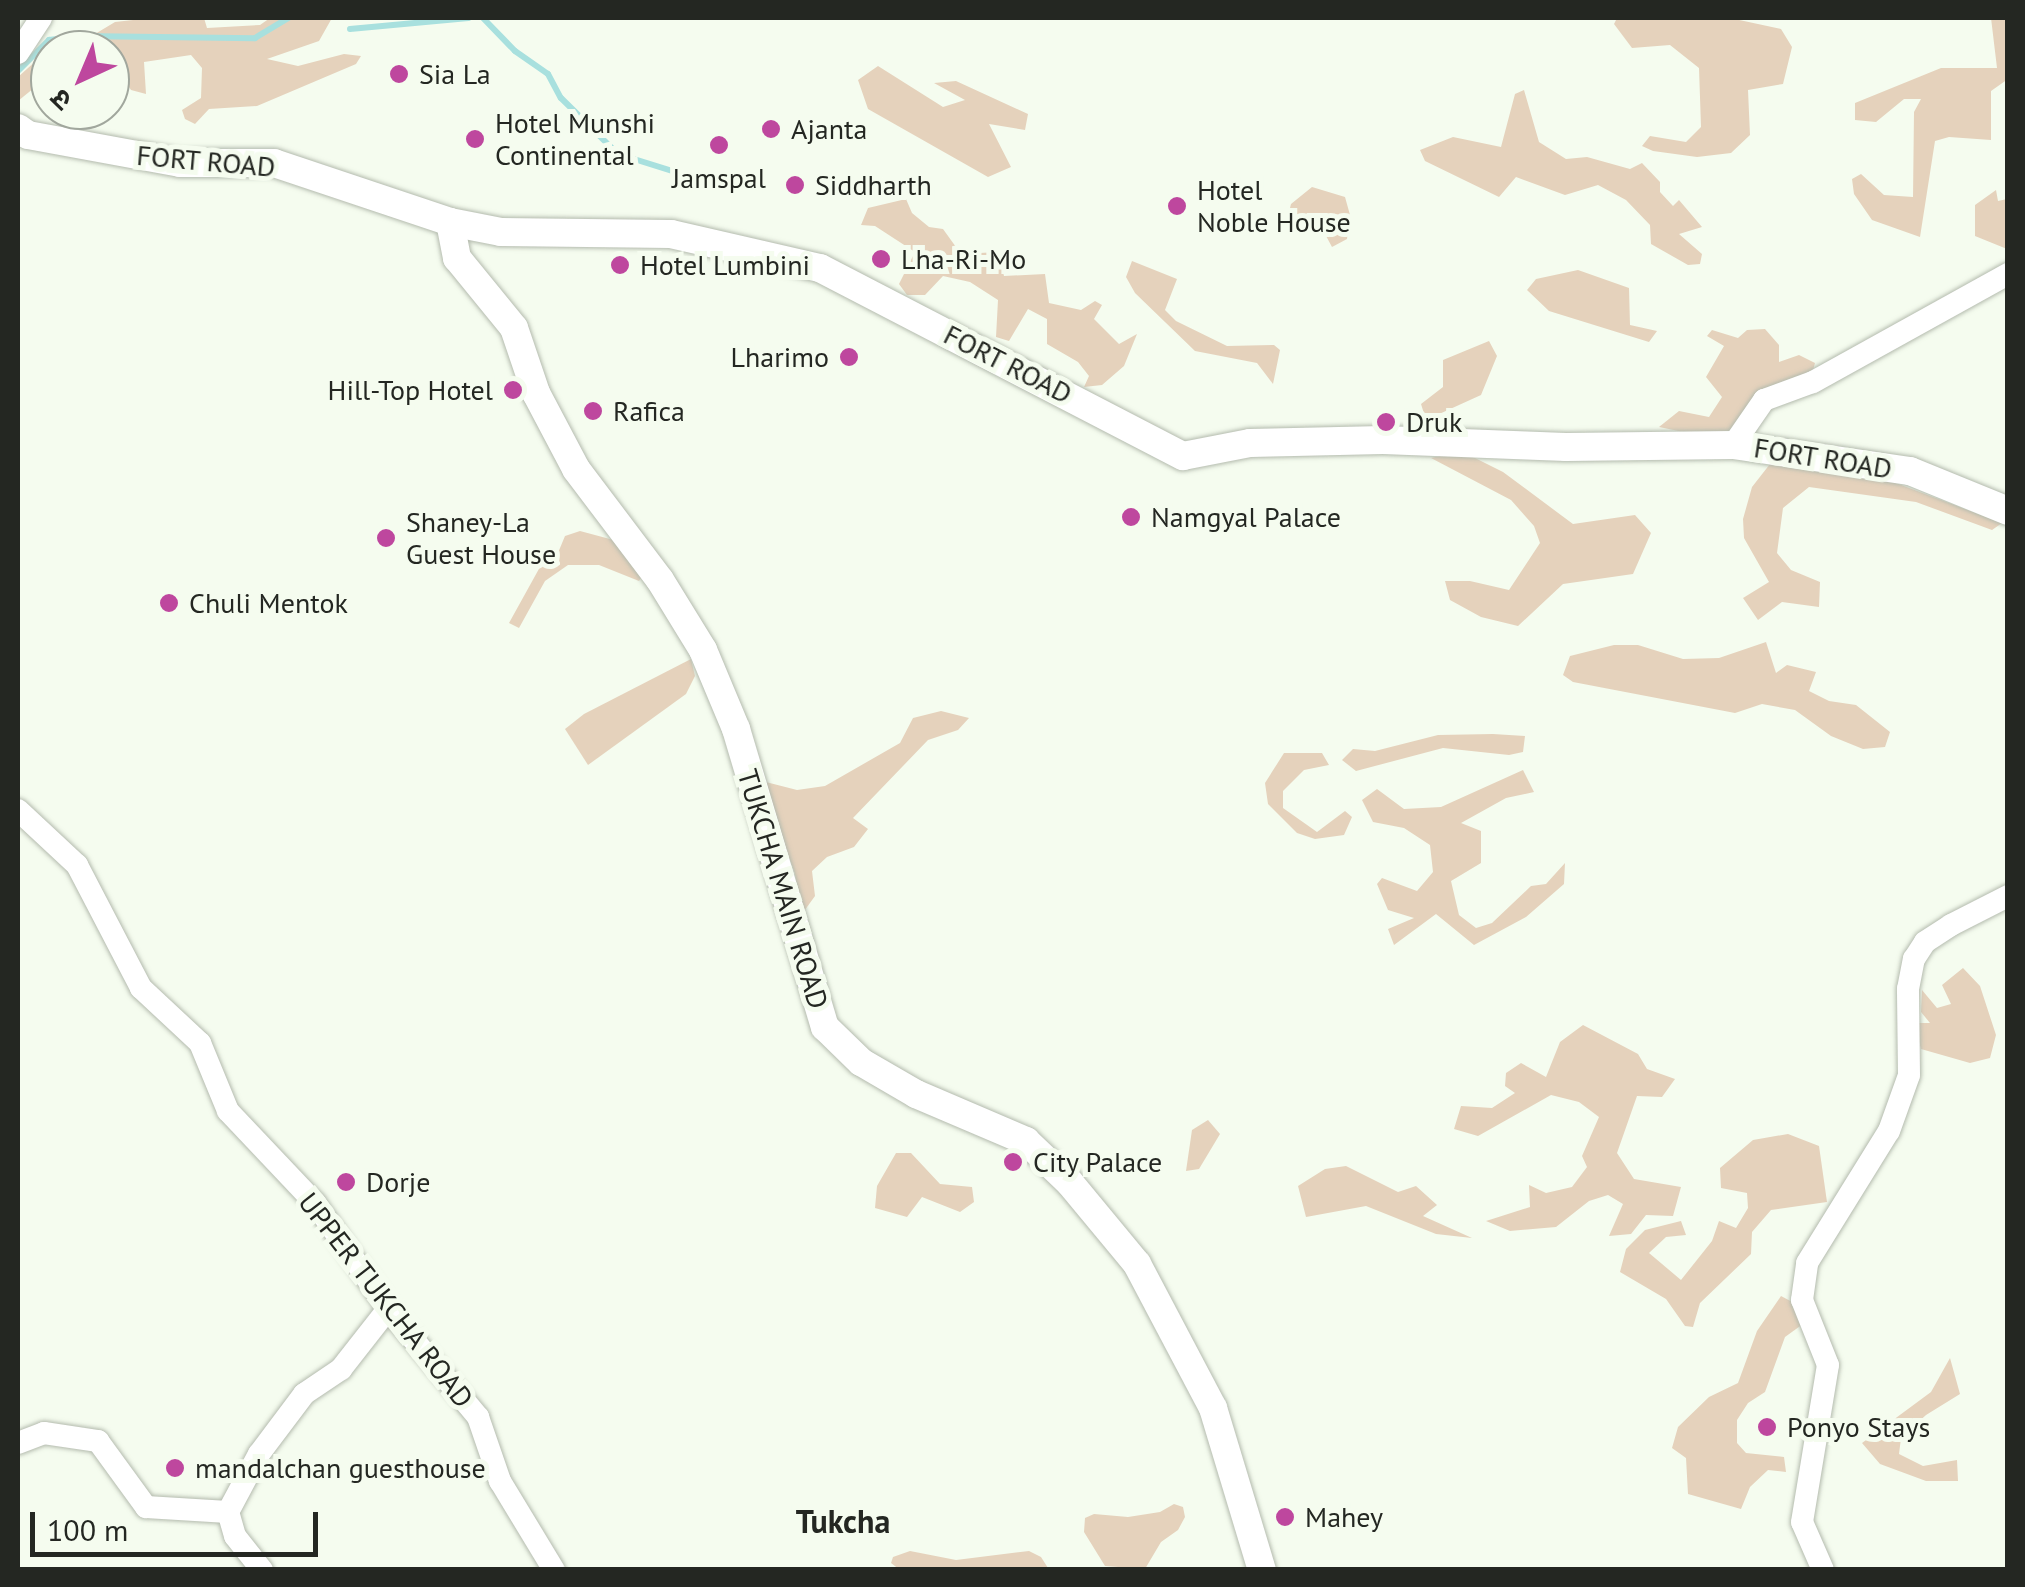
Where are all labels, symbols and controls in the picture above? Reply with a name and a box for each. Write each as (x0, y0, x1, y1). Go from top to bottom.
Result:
north arrow (30, 30, 130, 130)
place label: Sia La (419, 57, 491, 91)
marker: Sia La (388, 63, 410, 85)
text: उ (41, 82, 79, 120)
place label: Hotel Munshi Continental (495, 106, 655, 172)
place label: Ajanta (791, 112, 867, 146)
marker: Ajanta (760, 118, 782, 140)
marker: Hotel Munshi Continental (464, 128, 486, 150)
marker: Jamspal (708, 134, 730, 156)
street label: FORT ROAD (135, 138, 277, 184)
place label: Jamspal (672, 161, 766, 195)
place label: Siddharth (815, 168, 932, 202)
place label: Hotel Noble House (1197, 173, 1351, 239)
marker: Siddharth (784, 174, 806, 196)
marker: Hotel Noble House (1166, 195, 1188, 217)
place label: Lha-Ri-Mo (901, 242, 1026, 276)
place label: Hotel Lumbini (640, 248, 810, 282)
marker: Lha-Ri-Mo (870, 248, 892, 270)
marker: Hotel Lumbini (609, 254, 631, 276)
street label: FORT ROAD (938, 317, 1078, 411)
place label: Lharimo (731, 340, 829, 374)
marker: Lharimo (838, 346, 860, 368)
place label: Hill-Top Hotel (328, 373, 493, 407)
marker: Hill-Top Hotel (502, 379, 524, 401)
place label: Rafica (613, 394, 685, 428)
marker: Rafica (582, 400, 604, 422)
place label: Druk (1406, 405, 1462, 439)
marker: Druk (1375, 411, 1397, 433)
street label: FORT ROAD (1751, 430, 1895, 486)
place label: Namgyal Palace (1151, 500, 1341, 534)
place label: Shaney-La Guest House (406, 505, 556, 571)
marker: Namgyal Palace (1120, 506, 1142, 528)
marker: Shaney-La Guest House (375, 527, 397, 549)
place label: Chuli Mentok (189, 586, 348, 620)
marker: Chuli Mentok (158, 592, 180, 614)
street label: TUKCHA MAIN ROAD (730, 765, 836, 1013)
place label: City Palace (1033, 1145, 1163, 1179)
marker: City Palace (1002, 1151, 1024, 1173)
place label: Dorje (366, 1165, 431, 1199)
marker: Dorje (335, 1171, 357, 1193)
street label: UPPER TUKCHA ROAD (291, 1185, 481, 1415)
place label: Ponyo Stays (1787, 1410, 1930, 1444)
marker: Ponyo Stays (1756, 1416, 1778, 1438)
place label: mandalchan guesthouse (195, 1451, 486, 1485)
marker: mandalchan guesthouse (164, 1457, 186, 1479)
scale bar (35, 1492, 322, 1554)
place label: Mahey (1305, 1500, 1383, 1534)
district label: Tukcha (796, 1502, 890, 1540)
marker: Mahey (1274, 1506, 1296, 1528)
text: 100 m (47, 1510, 128, 1549)

